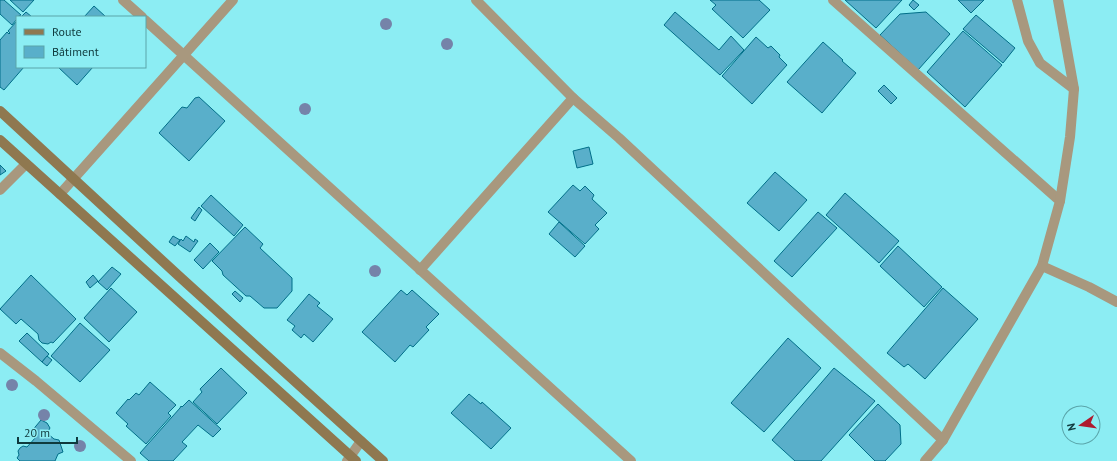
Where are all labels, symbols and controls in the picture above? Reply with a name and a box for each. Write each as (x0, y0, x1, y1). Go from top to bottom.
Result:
legend (16, 16, 146, 68)
text: Route (52, 24, 82, 39)
text: Bâtiment (52, 44, 99, 59)
north arrow (1061, 405, 1101, 445)
scale bar (18, 419, 77, 445)
text: N (1064, 422, 1079, 432)
text: 20 m (24, 425, 50, 440)

